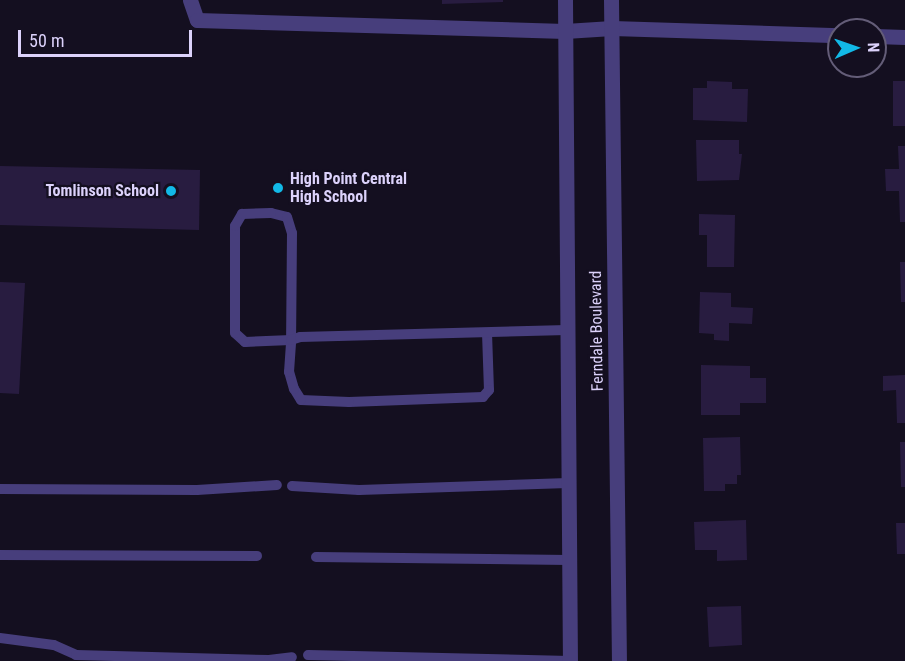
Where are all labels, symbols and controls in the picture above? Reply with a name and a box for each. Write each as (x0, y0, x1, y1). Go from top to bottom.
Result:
scale bar (21, 18, 195, 56)
north arrow (827, 18, 887, 78)
text: 50 m (29, 30, 64, 51)
text: N (864, 42, 883, 53)
place label: High Point Central High School (290, 169, 407, 207)
place label: Tomlinson School (46, 181, 159, 201)
marker: High Point Central High School (271, 181, 285, 195)
marker: Tomlinson School (164, 184, 178, 198)
street label: Ferndale Boulevard (586, 270, 608, 392)

